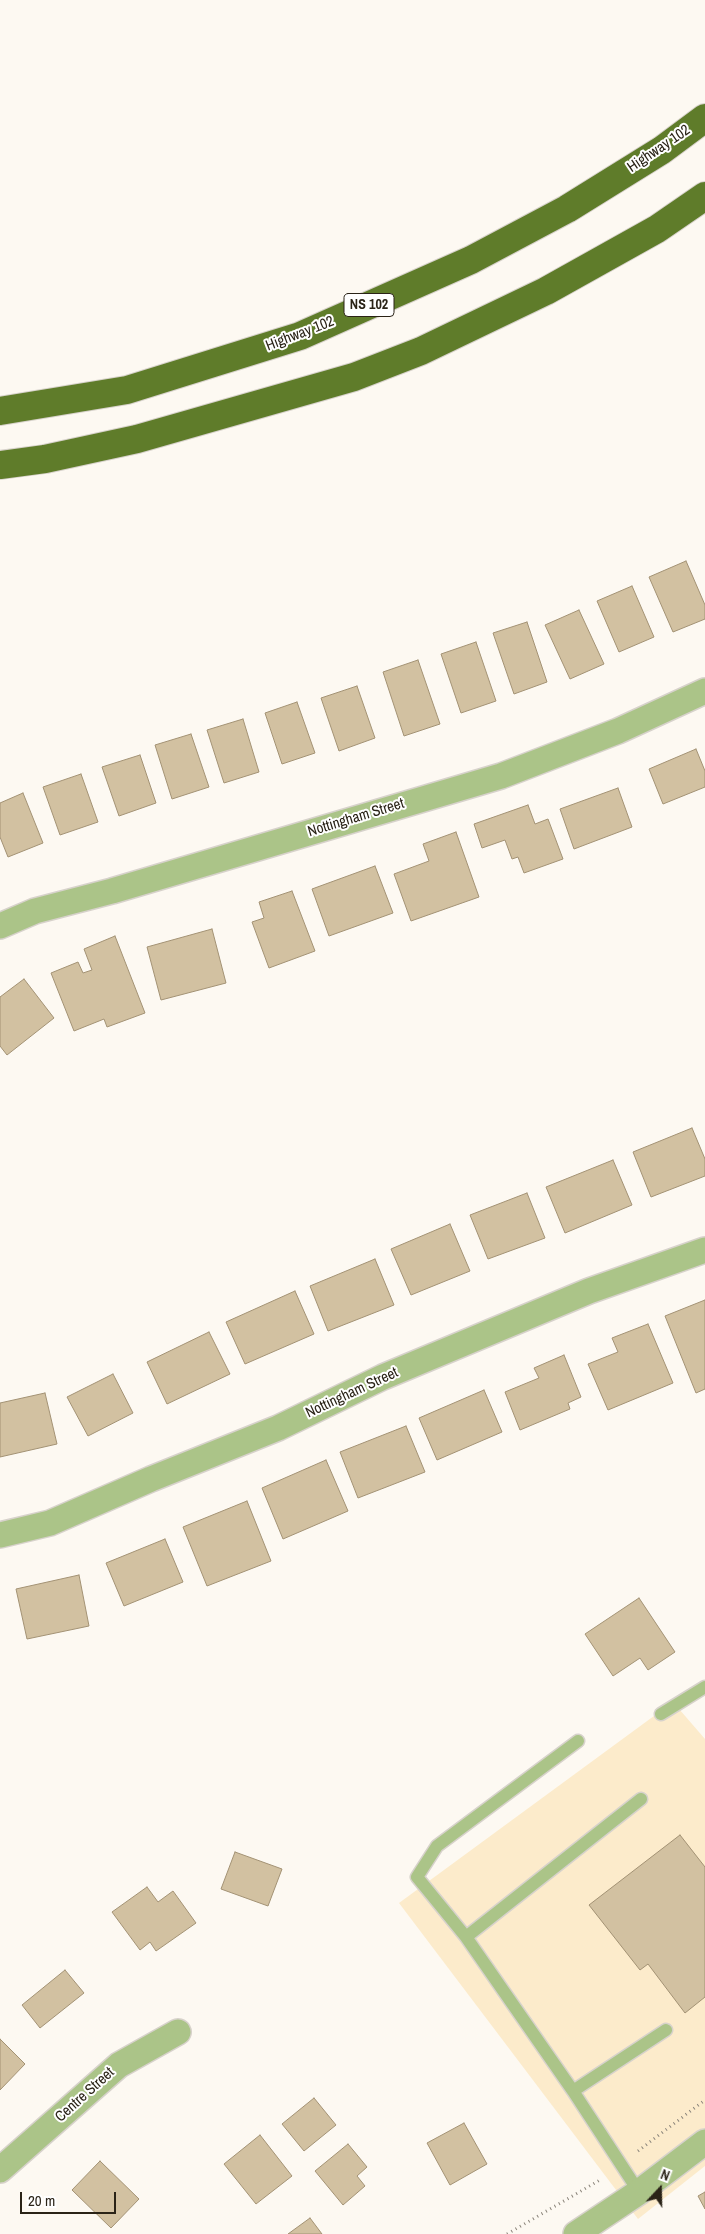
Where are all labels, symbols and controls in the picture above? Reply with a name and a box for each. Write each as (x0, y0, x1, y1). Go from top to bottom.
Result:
street label: Highway 102 (624, 121, 694, 177)
road number: NS 102 (344, 294, 394, 316)
street label: Highway 102 (263, 313, 337, 355)
street label: Nottingham Street (306, 795, 406, 841)
street label: Nottingham Street (303, 1364, 401, 1422)
street label: Centre Street (52, 2064, 118, 2126)
north arrow (635, 2164, 685, 2214)
text: N (658, 2165, 672, 2185)
scale bar (22, 2182, 119, 2214)
text: 20 m (28, 2190, 55, 2211)

